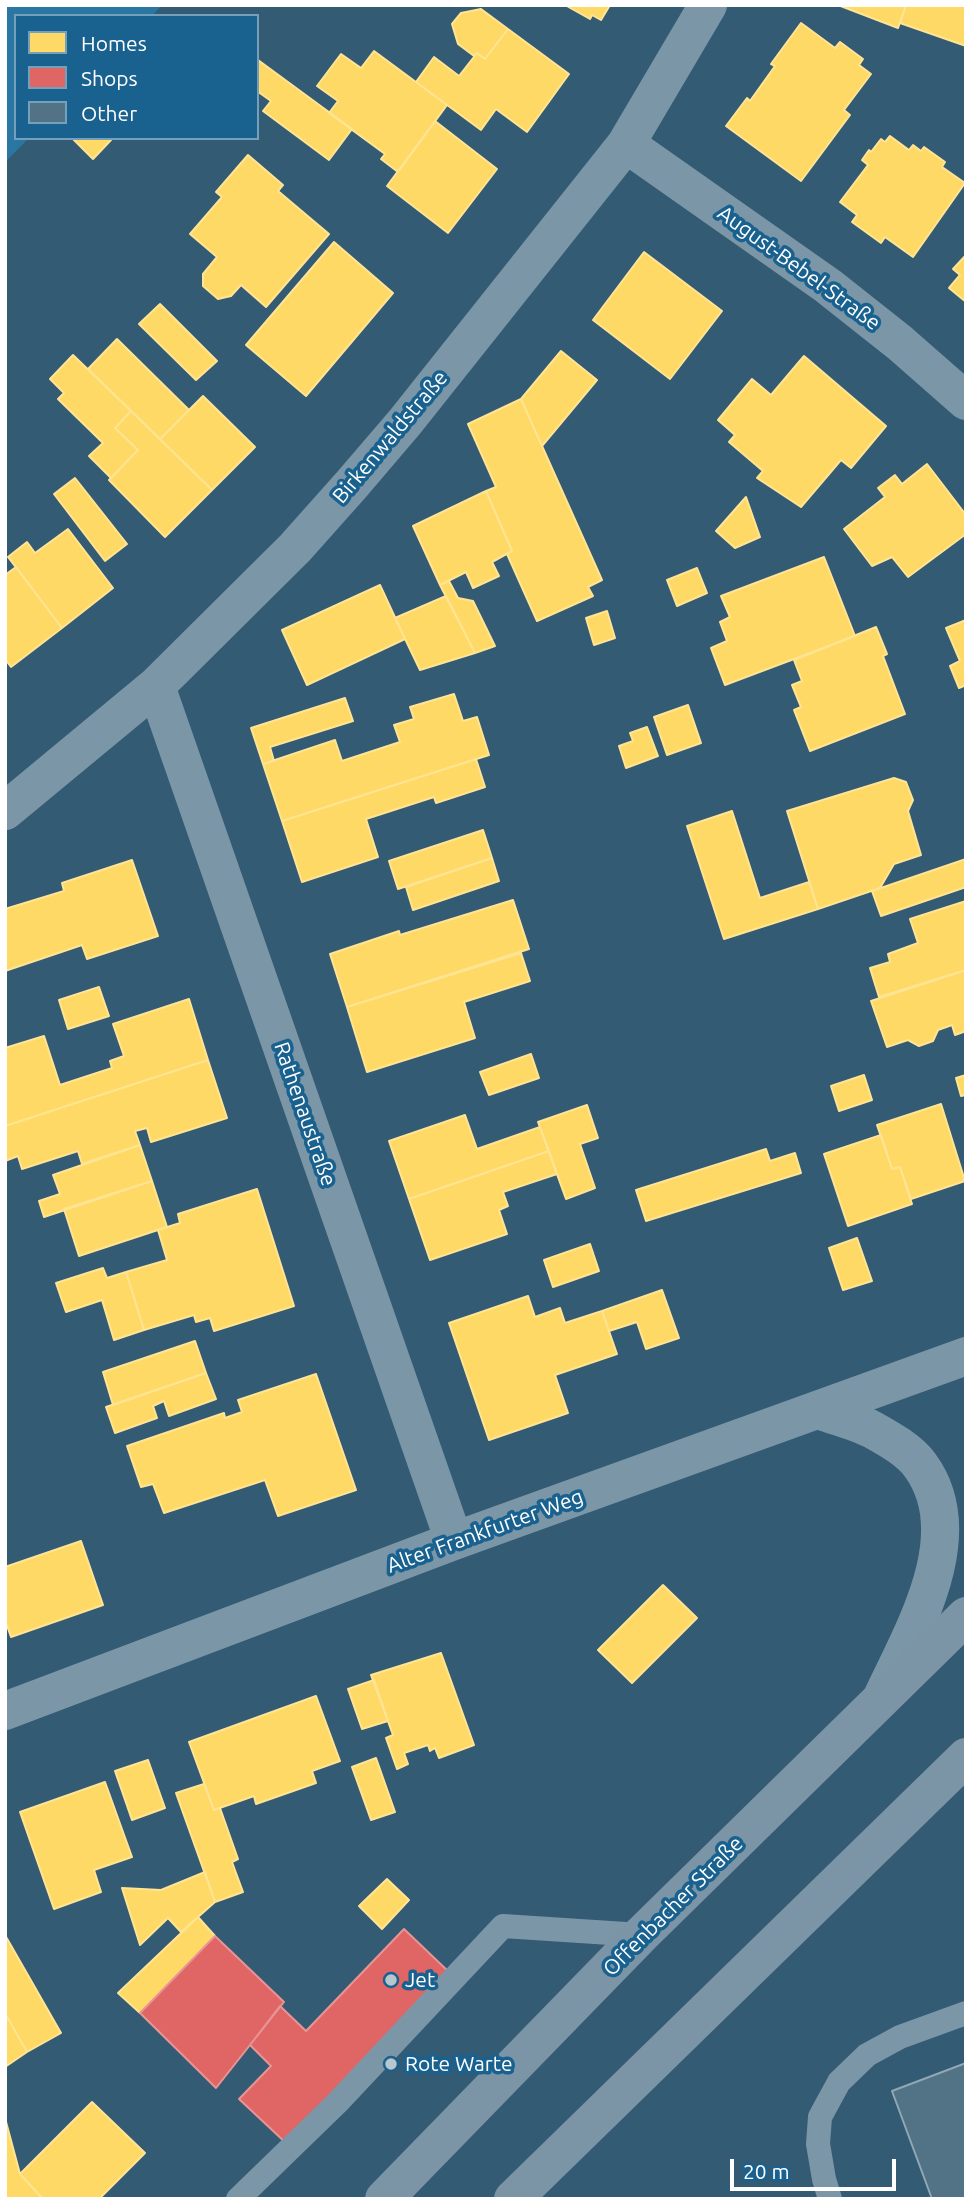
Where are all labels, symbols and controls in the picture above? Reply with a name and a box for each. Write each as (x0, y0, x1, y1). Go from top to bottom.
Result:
legend (14, 14, 259, 140)
text: Homes (81, 31, 147, 55)
text: Shops (81, 66, 138, 90)
text: Other (81, 101, 137, 125)
street label: August-Bebel-Straße (713, 200, 885, 336)
street label: Birkenwaldstraße (327, 366, 453, 508)
street label: Rathenaustraße (269, 1039, 341, 1189)
street label: Alter Frankfurter Weg (383, 1484, 587, 1578)
street label: Offenbacher Straße (598, 1831, 748, 1981)
place label: Jet (405, 1967, 435, 1993)
marker: Jet (383, 1972, 399, 1988)
place label: Rote Warte (405, 2051, 512, 2077)
marker: Rote Warte (383, 2056, 399, 2072)
scale bar (733, 2144, 899, 2188)
text: 20 m (743, 2159, 790, 2183)

